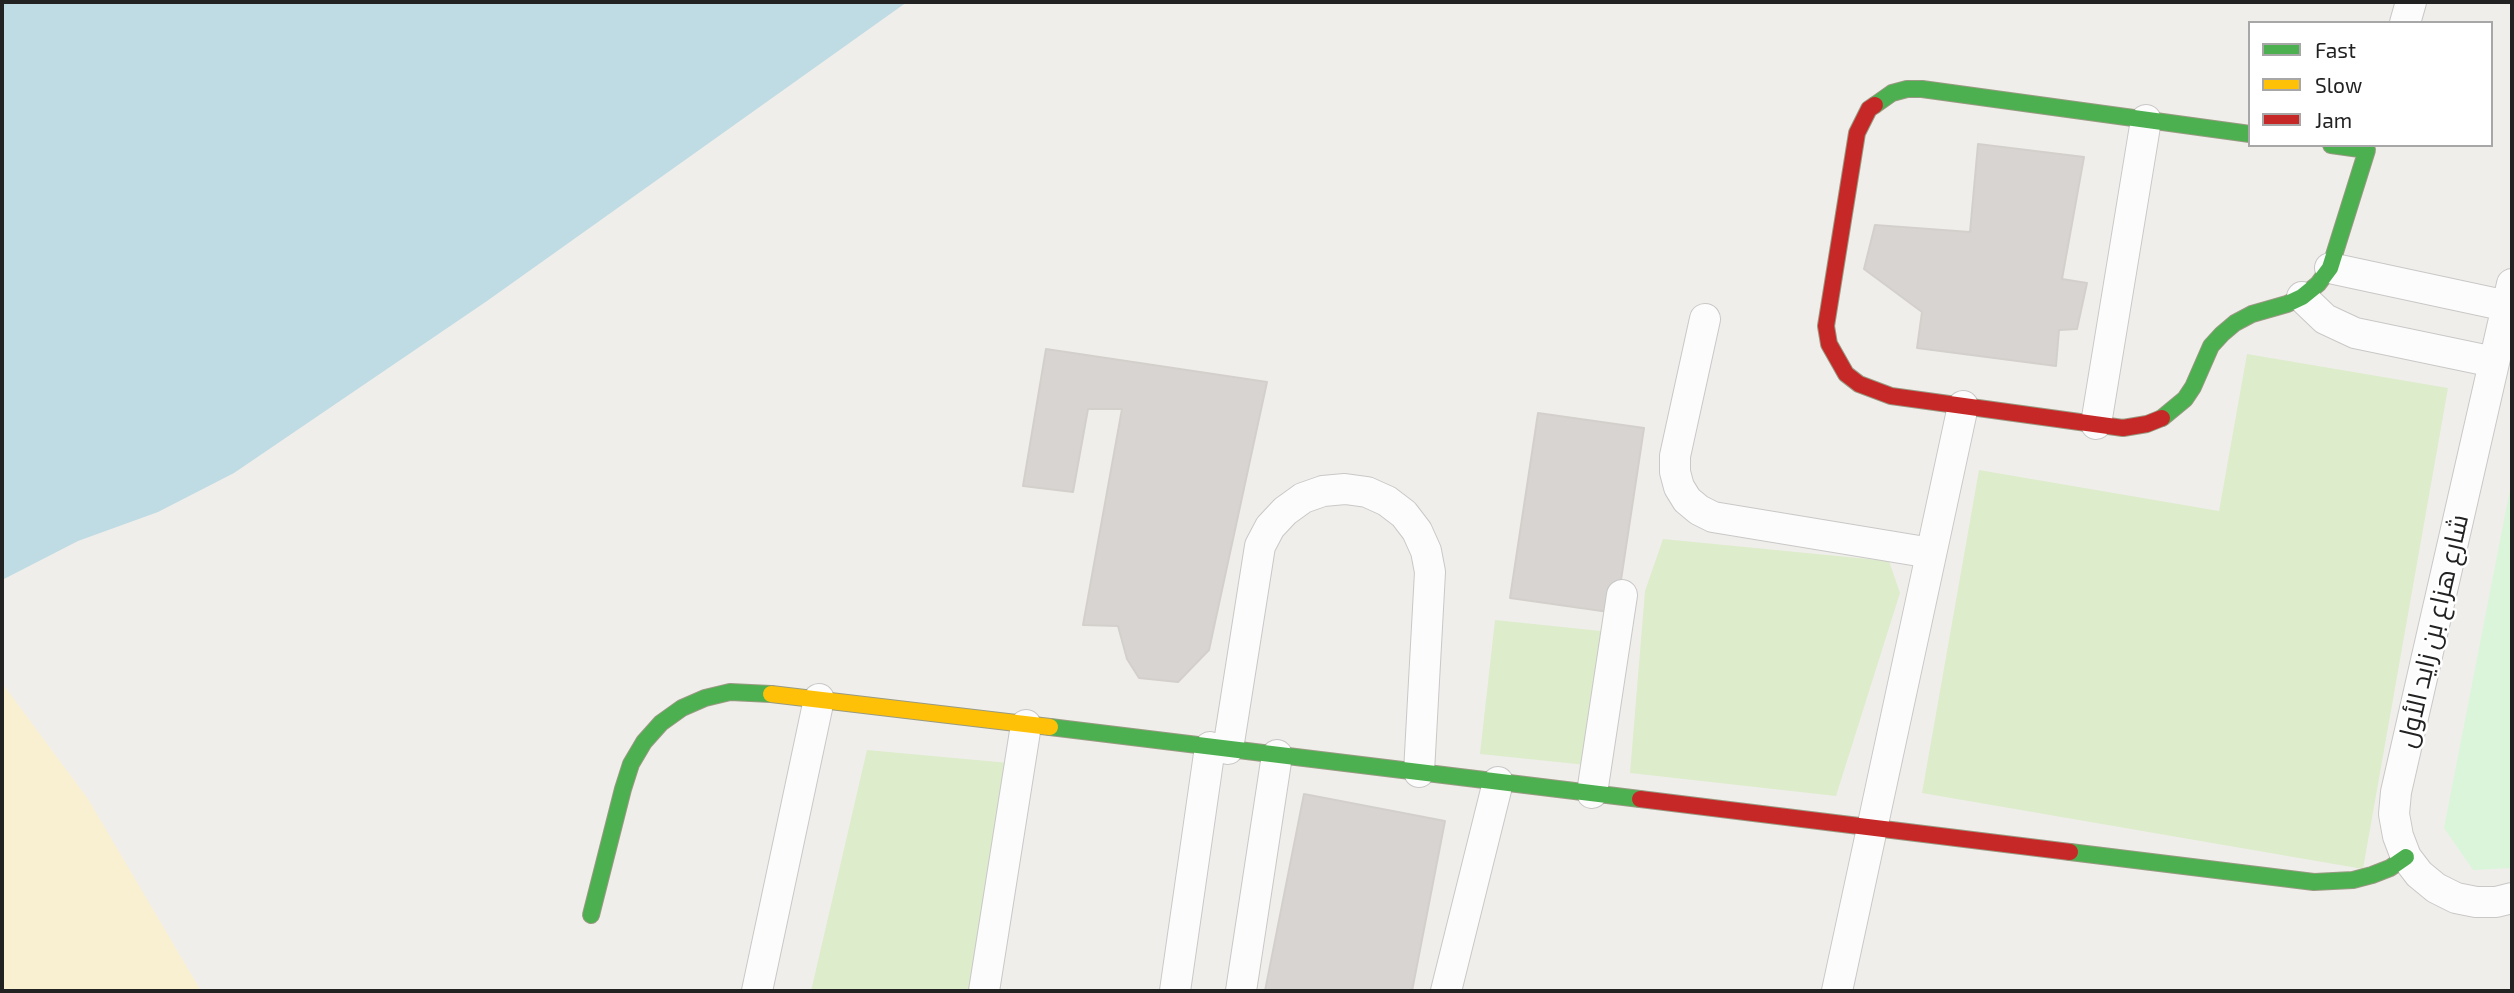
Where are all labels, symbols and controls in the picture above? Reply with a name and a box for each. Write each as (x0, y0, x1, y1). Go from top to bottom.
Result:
legend (2248, 21, 2493, 147)
text: Fast (2315, 37, 2356, 62)
text: Slow (2315, 72, 2362, 97)
text: Jam (2315, 107, 2352, 132)
street label: شارع هزاع بن زايد الأول (2391, 511, 2475, 751)

